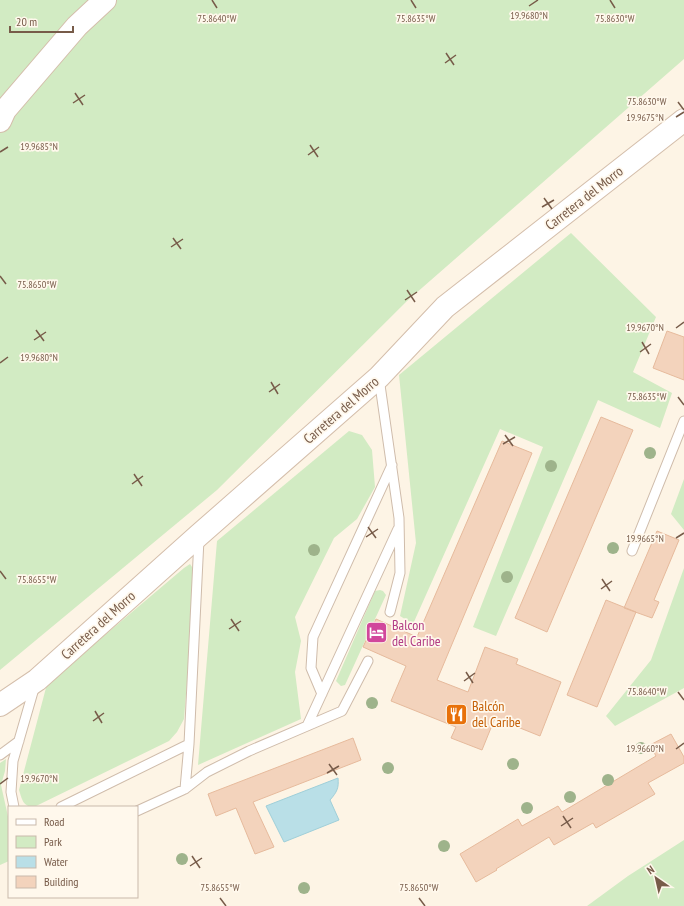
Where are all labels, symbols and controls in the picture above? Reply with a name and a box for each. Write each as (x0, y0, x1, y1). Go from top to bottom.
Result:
scale bar (10, 8, 73, 34)
text: 19.9680°N (510, 9, 548, 22)
text: 75.8640°W (198, 12, 237, 25)
text: 75.8635°W (397, 12, 436, 25)
text: 75.8630°W (596, 12, 635, 25)
text: 20 m (16, 14, 37, 29)
text: 75.8630°W (628, 95, 667, 108)
text: 19.9675°N (626, 111, 664, 124)
text: 19.9685°N (20, 140, 58, 153)
street label: Carretera del Morro (541, 162, 627, 234)
text: 75.8650°W (18, 278, 57, 291)
text: 19.9670°N (626, 321, 664, 334)
text: 19.9680°N (20, 351, 58, 364)
street label: Carretera del Morro (300, 372, 382, 448)
text: 75.8635°W (628, 390, 667, 403)
text: 19.9665°N (626, 532, 664, 545)
text: 75.8655°W (18, 573, 57, 586)
street label: Carretera del Morro (57, 587, 139, 663)
place label: Balcon del Caribe (392, 616, 441, 650)
hotel icon: Balcon del Caribe (364, 620, 390, 646)
text: 75.8640°W (628, 685, 667, 698)
place label: Balcón del Caribe (472, 697, 521, 731)
restaurant icon: Balcón del Caribe (443, 701, 469, 727)
text: 19.9660°N (626, 742, 664, 755)
text: 19.9670°N (20, 772, 58, 785)
legend (8, 806, 138, 898)
text: Road (44, 814, 64, 829)
text: Park (44, 834, 62, 849)
text: Water (44, 854, 69, 869)
north arrow (636, 858, 676, 898)
text: N (644, 862, 657, 877)
text: Building (44, 874, 79, 889)
text: 75.8655°W (201, 881, 240, 894)
text: 75.8650°W (400, 881, 439, 894)

